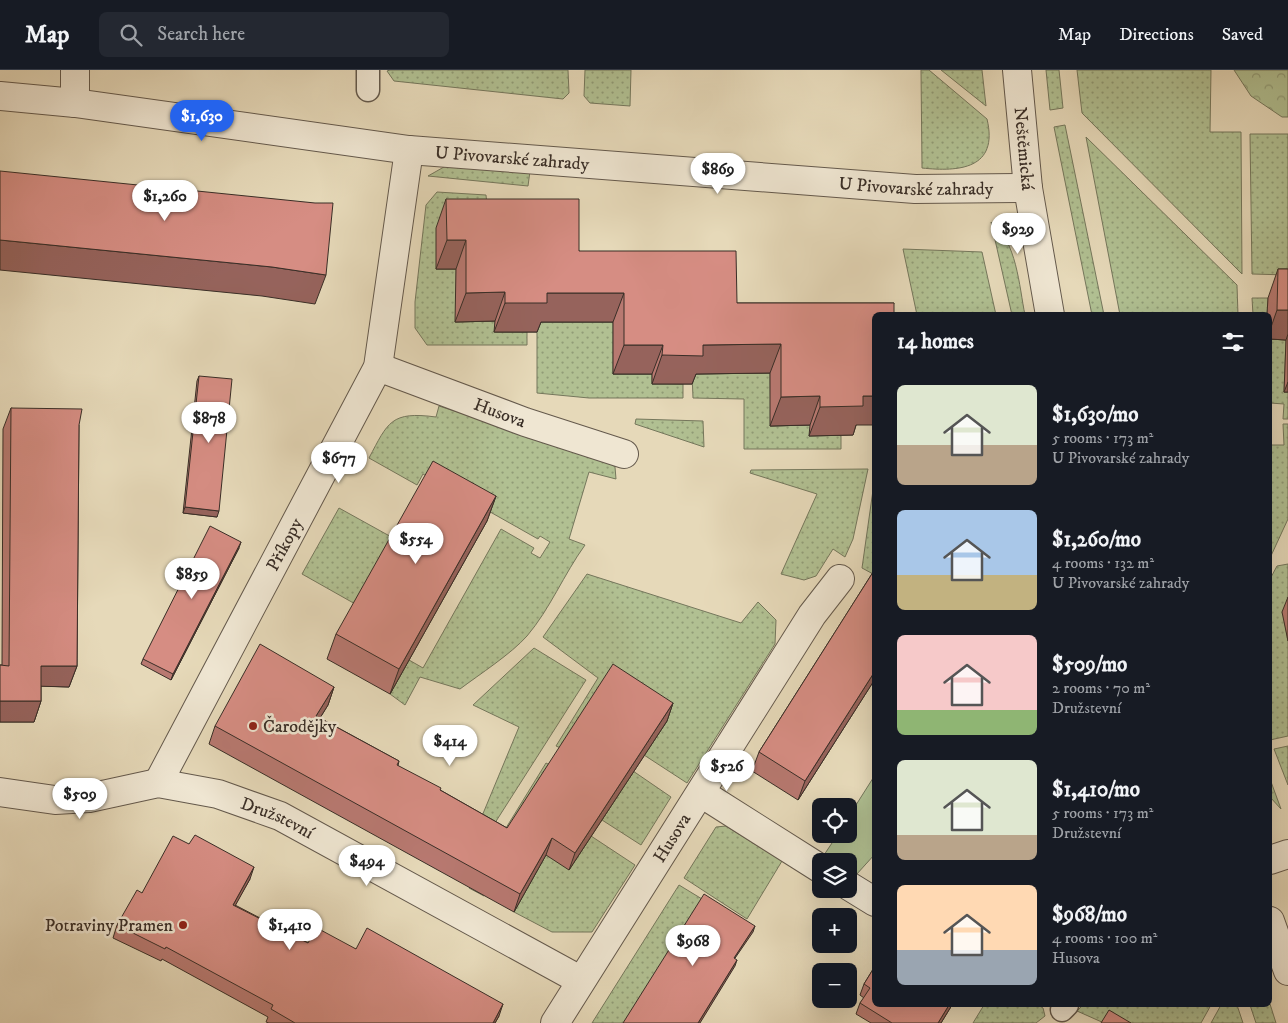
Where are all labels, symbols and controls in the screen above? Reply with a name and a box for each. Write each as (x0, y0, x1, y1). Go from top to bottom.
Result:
search box (99, 12, 449, 57)
text: Map (25, 20, 69, 50)
icon: search (117, 21, 145, 49)
text: Search here (157, 23, 245, 46)
text: Map (1058, 24, 1091, 46)
text: Directions (1119, 24, 1194, 46)
text: Saved (1222, 24, 1263, 46)
pin: $1,630 (161, 100, 243, 142)
text: $1,630 (181, 106, 223, 126)
street label: Neštěmická (1009, 106, 1038, 192)
street label: U Pivovarské zahrady (434, 142, 590, 176)
pin: $869 (688, 152, 748, 195)
text: $869 (701, 159, 735, 179)
street label: U Pivovarské zahrady (838, 173, 994, 201)
pin: $1,260 (124, 180, 206, 222)
text: $1,260 (143, 186, 187, 206)
pin: $929 (988, 212, 1048, 255)
text: $929 (1002, 219, 1034, 239)
icon: filters (1219, 328, 1247, 356)
text: 14 homes (897, 329, 974, 355)
street label: Husova (470, 394, 529, 433)
pin: $878 (179, 402, 239, 444)
text: $1,630/mo (1052, 402, 1139, 428)
icon: home (937, 405, 997, 465)
text: $878 (192, 408, 226, 428)
text: 5 rooms · 173 m² (1052, 428, 1153, 448)
pin: $677 (309, 442, 369, 484)
text: $677 (322, 448, 356, 468)
text: U Pivovarské zahrady (1052, 448, 1189, 468)
street label: Příkopy (262, 514, 308, 575)
pin: $554 (386, 522, 446, 565)
text: $1,260/mo (1052, 527, 1141, 553)
text: $554 (400, 529, 433, 549)
icon: home (937, 530, 997, 590)
text: 4 rooms · 132 m² (1052, 553, 1154, 573)
pin: $859 (162, 558, 222, 600)
text: $859 (176, 564, 208, 584)
text: U Pivovarské zahrady (1052, 573, 1189, 593)
text: $509/mo (1052, 652, 1127, 678)
icon: home (937, 655, 997, 715)
text: 2 rooms · 70 m² (1052, 678, 1150, 698)
text: Družstevní (1052, 698, 1121, 718)
place label: Čarodějky (263, 715, 337, 738)
marker: Čarodějky (247, 720, 259, 732)
pin: $414 (420, 724, 480, 767)
text: $414 (433, 731, 467, 751)
pin: $526 (697, 750, 757, 792)
text: $526 (711, 756, 743, 776)
text: $1,410/mo (1052, 777, 1140, 803)
pin: $509 (50, 778, 110, 820)
icon: home (937, 780, 997, 840)
text: $509 (63, 784, 97, 804)
street label: Družstevní (237, 793, 318, 845)
map controls (812, 798, 857, 1008)
button: locate (812, 798, 857, 843)
text: 5 rooms · 173 m² (1052, 803, 1153, 823)
street label: Husova (649, 809, 696, 867)
text: Družstevní (1052, 823, 1121, 843)
pin: $494 (337, 844, 397, 887)
text: $494 (349, 851, 385, 871)
button: layers (812, 853, 857, 898)
text: $968/mo (1052, 902, 1127, 928)
icon: home (937, 905, 997, 965)
pin: $1,410 (249, 908, 331, 951)
button: + (812, 908, 857, 953)
place label: Potraviny Pramen (45, 915, 174, 937)
text: $1,410 (269, 915, 311, 935)
marker: Potraviny Pramen (177, 919, 189, 931)
pin: $968 (663, 924, 723, 967)
text: 4 rooms · 100 m² (1052, 928, 1157, 948)
text: $968 (676, 931, 710, 951)
text: Husova (1052, 948, 1100, 968)
button: − (812, 963, 857, 1008)

